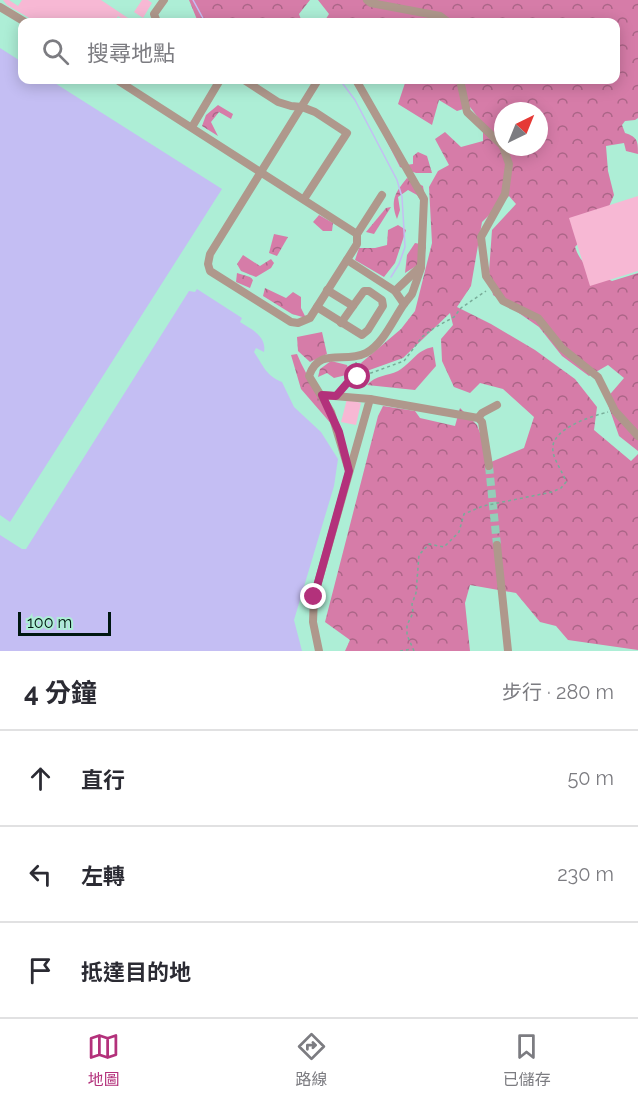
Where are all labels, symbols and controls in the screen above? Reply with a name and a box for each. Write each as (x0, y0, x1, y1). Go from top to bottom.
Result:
search box (18, 18, 620, 84)
icon: search (39, 35, 72, 68)
text: 搜尋地點 (87, 40, 175, 66)
north arrow (494, 102, 548, 156)
route start (344, 363, 370, 389)
route end (300, 583, 326, 609)
scale bar (18, 609, 111, 636)
text: 100 m (27, 613, 72, 632)
text: 4 分鐘 (24, 678, 97, 708)
text: 步行 · 280 m (502, 680, 614, 704)
icon: ahead (24, 762, 57, 795)
text: 50 m (567, 766, 614, 790)
text: 直行 (81, 767, 125, 793)
icon: left (24, 858, 57, 891)
text: 230 m (557, 862, 614, 886)
text: 左轉 (81, 863, 125, 889)
icon: arrive (24, 954, 57, 987)
text: 抵達目的地 (81, 959, 191, 985)
tab: 地圖 (87, 1030, 120, 1090)
tab: 路線 (295, 1030, 328, 1090)
tab: 已儲存 (503, 1030, 551, 1090)

